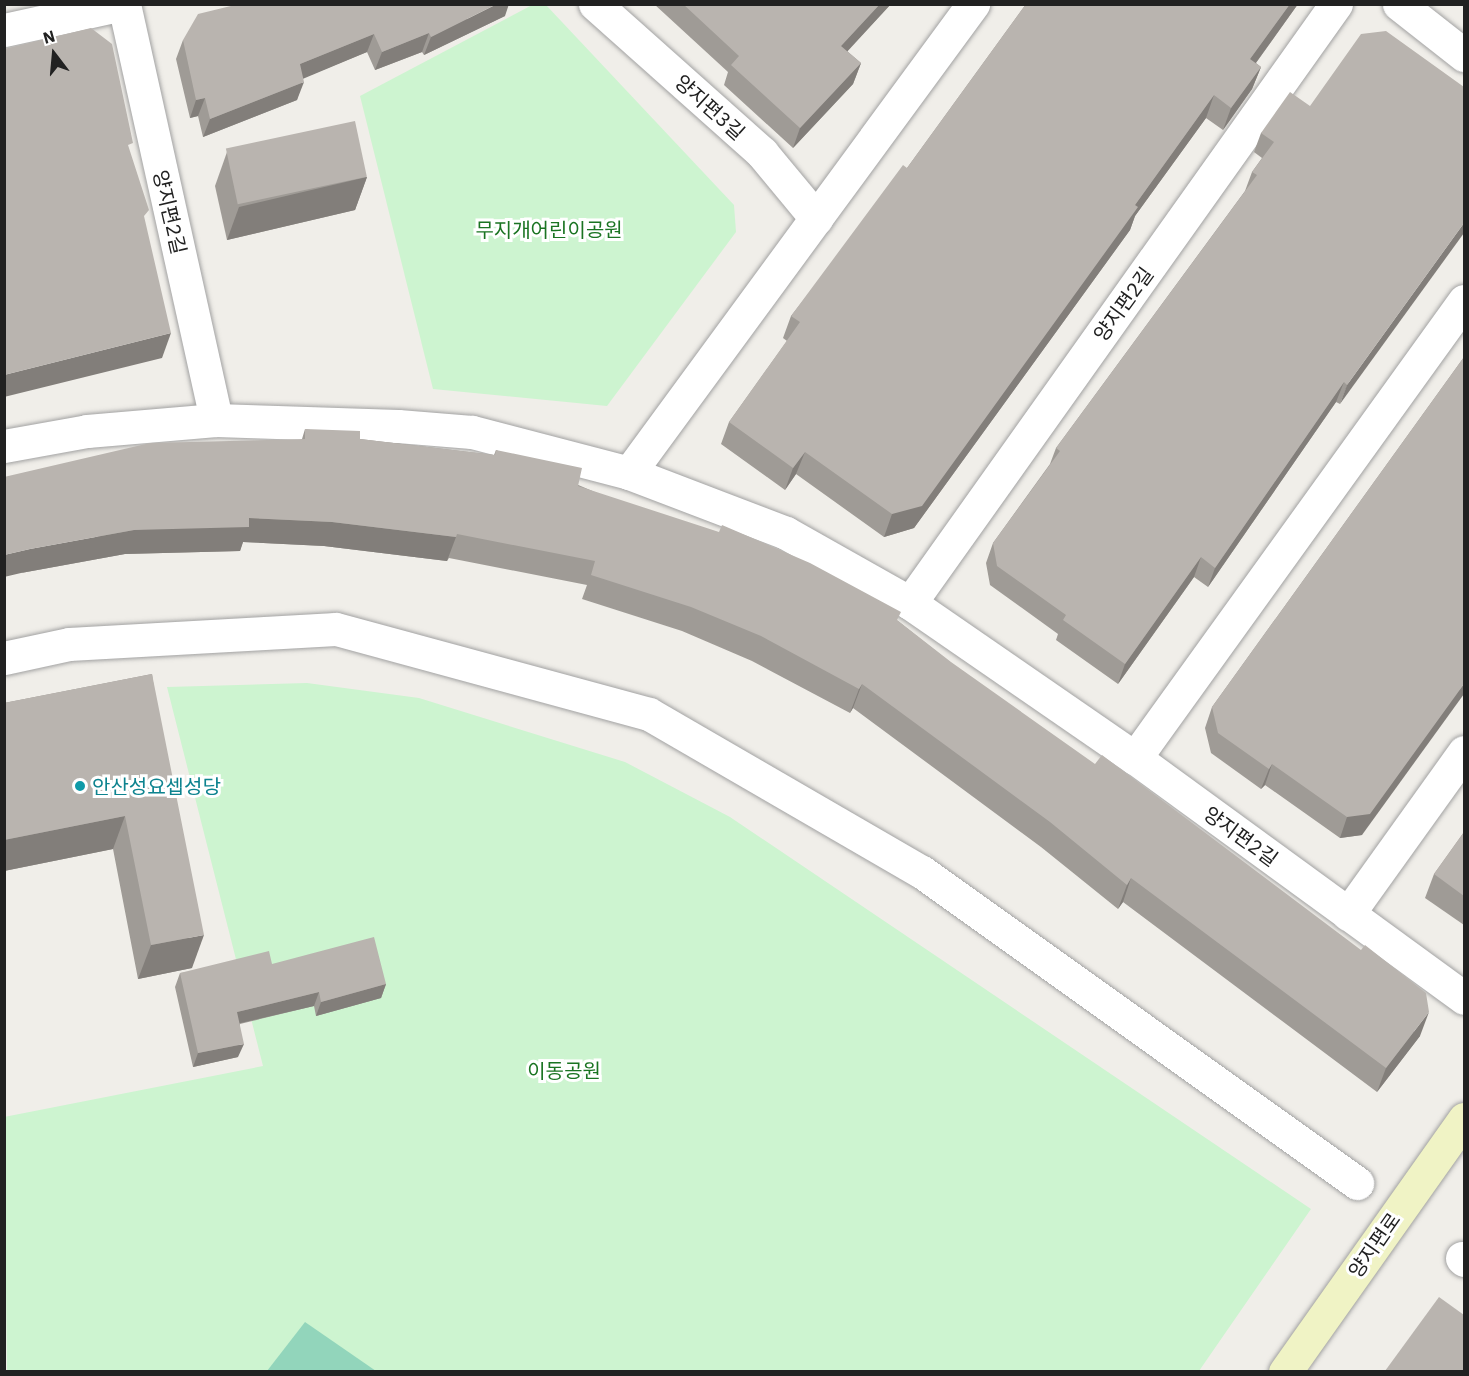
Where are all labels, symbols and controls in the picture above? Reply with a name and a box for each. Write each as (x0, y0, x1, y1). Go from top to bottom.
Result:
north arrow (24, 24, 84, 84)
text: N (41, 25, 57, 48)
street label: 양지편3길 (670, 69, 750, 145)
street label: 양지편2길 (149, 168, 191, 256)
park label: 무지개어린이공원 (475, 217, 623, 241)
street label: 양지편2길 (1088, 262, 1158, 346)
place label: 안산성요셉성당 (92, 774, 221, 798)
marker: 안산성요셉성당 (73, 779, 87, 793)
street label: 양지편2길 (1199, 801, 1283, 871)
park label: 이동공원 (527, 1058, 601, 1082)
street label: 양지편로 (1343, 1208, 1405, 1282)

